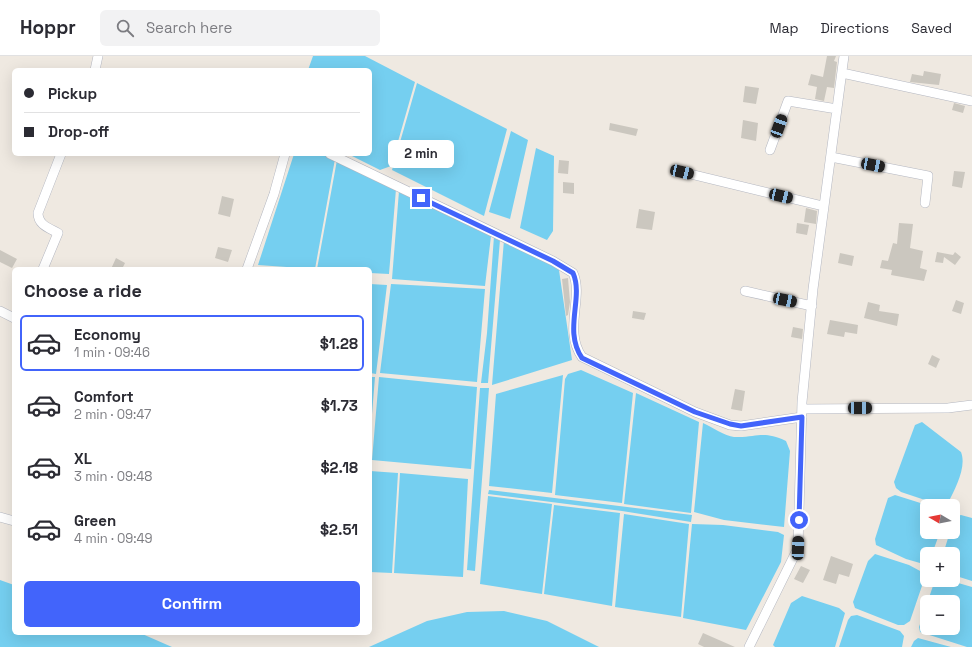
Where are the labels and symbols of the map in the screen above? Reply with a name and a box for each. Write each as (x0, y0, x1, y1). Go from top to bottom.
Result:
car (769, 113, 789, 139)
callout: 2 min (388, 140, 454, 168)
car (860, 157, 886, 173)
car (669, 163, 695, 181)
car (768, 187, 794, 205)
route end (412, 189, 430, 207)
car (772, 292, 798, 308)
car (848, 402, 872, 414)
north arrow (920, 499, 960, 539)
route start (790, 511, 808, 529)
car (792, 536, 804, 560)

